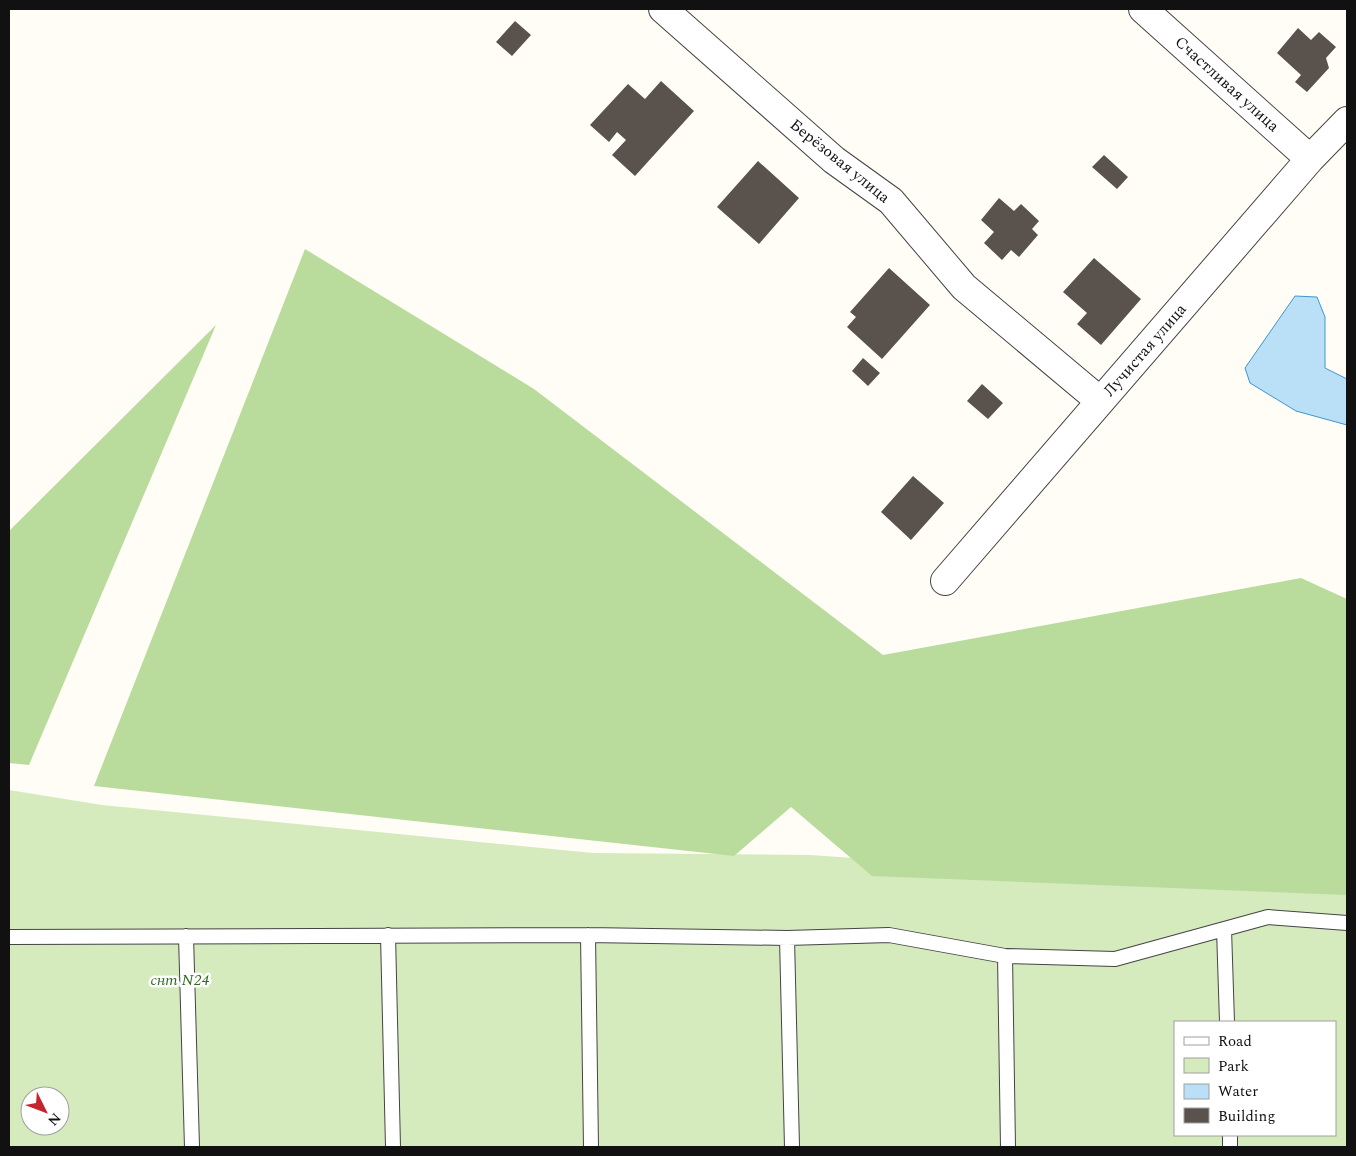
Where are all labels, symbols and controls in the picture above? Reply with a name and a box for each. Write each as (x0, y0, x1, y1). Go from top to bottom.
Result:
street label: Счастливая улица (1169, 30, 1285, 138)
street label: Берёзовая улица (785, 113, 896, 209)
street label: Лучистая улица (1098, 298, 1192, 402)
park label: снт N24 (150, 968, 210, 992)
legend (1174, 1021, 1336, 1136)
text: Road (1218, 1030, 1252, 1053)
text: Park (1218, 1055, 1249, 1078)
text: Water (1218, 1080, 1258, 1103)
north arrow (20, 1086, 70, 1136)
text: Building (1218, 1105, 1275, 1128)
text: N (43, 1108, 66, 1131)

